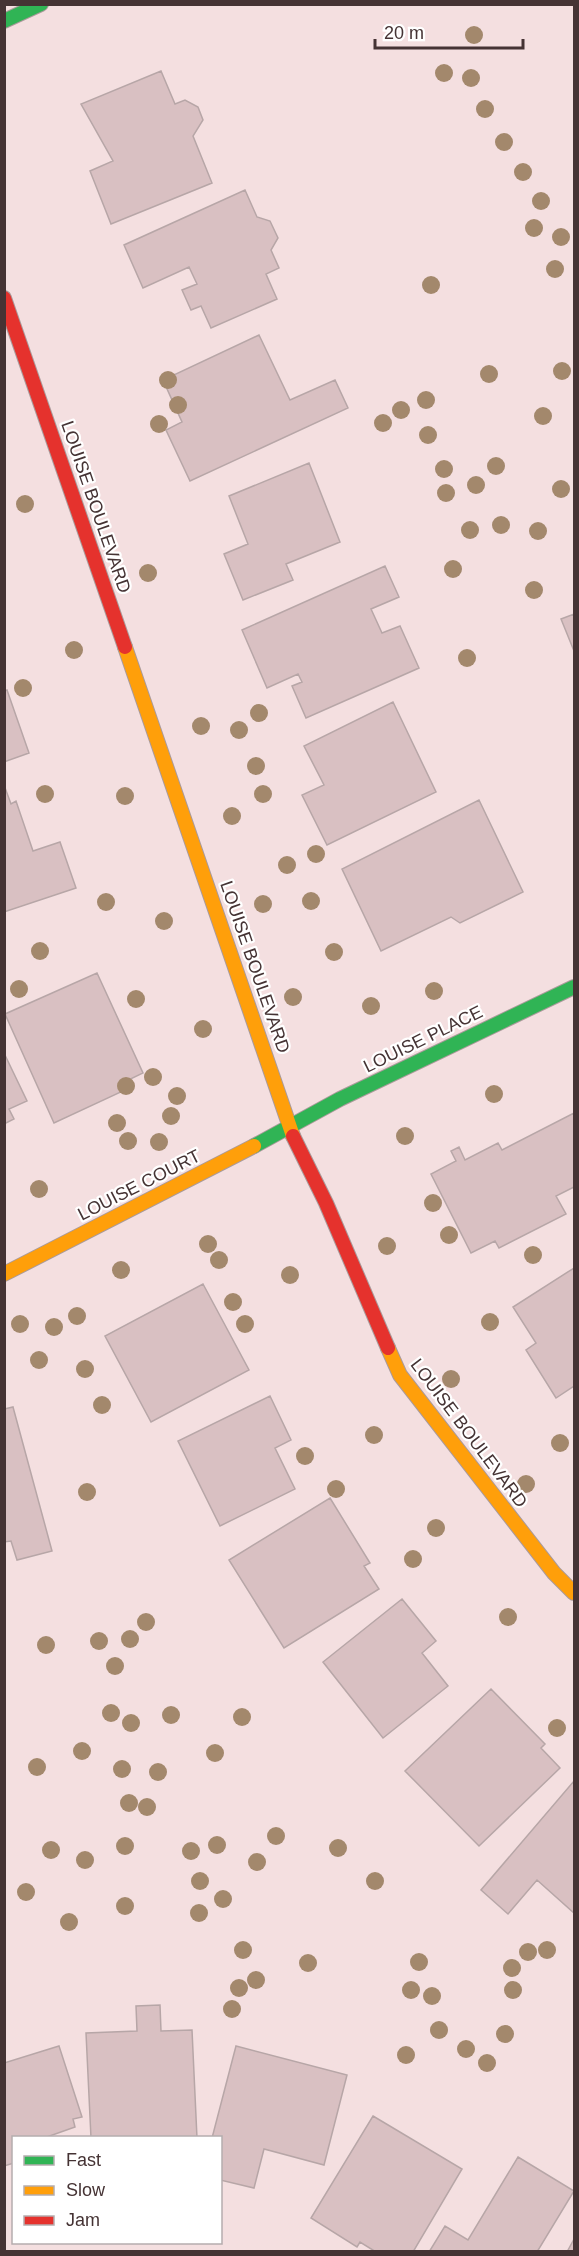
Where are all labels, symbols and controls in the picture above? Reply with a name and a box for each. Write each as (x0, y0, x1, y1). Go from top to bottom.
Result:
scale bar (375, 12, 524, 50)
text: 20 m (384, 23, 424, 43)
street label: LOUISE BOULEVARD (57, 418, 135, 596)
street label: LOUISE BOULEVARD (216, 878, 294, 1056)
street label: LOUISE PLACE (360, 1002, 486, 1076)
street label: LOUISE COURT (74, 1146, 204, 1224)
street label: LOUISE BOULEVARD (407, 1355, 531, 1511)
legend (12, 2136, 222, 2244)
text: Fast (66, 2150, 101, 2170)
text: Slow (66, 2180, 106, 2200)
text: Jam (66, 2210, 100, 2230)

